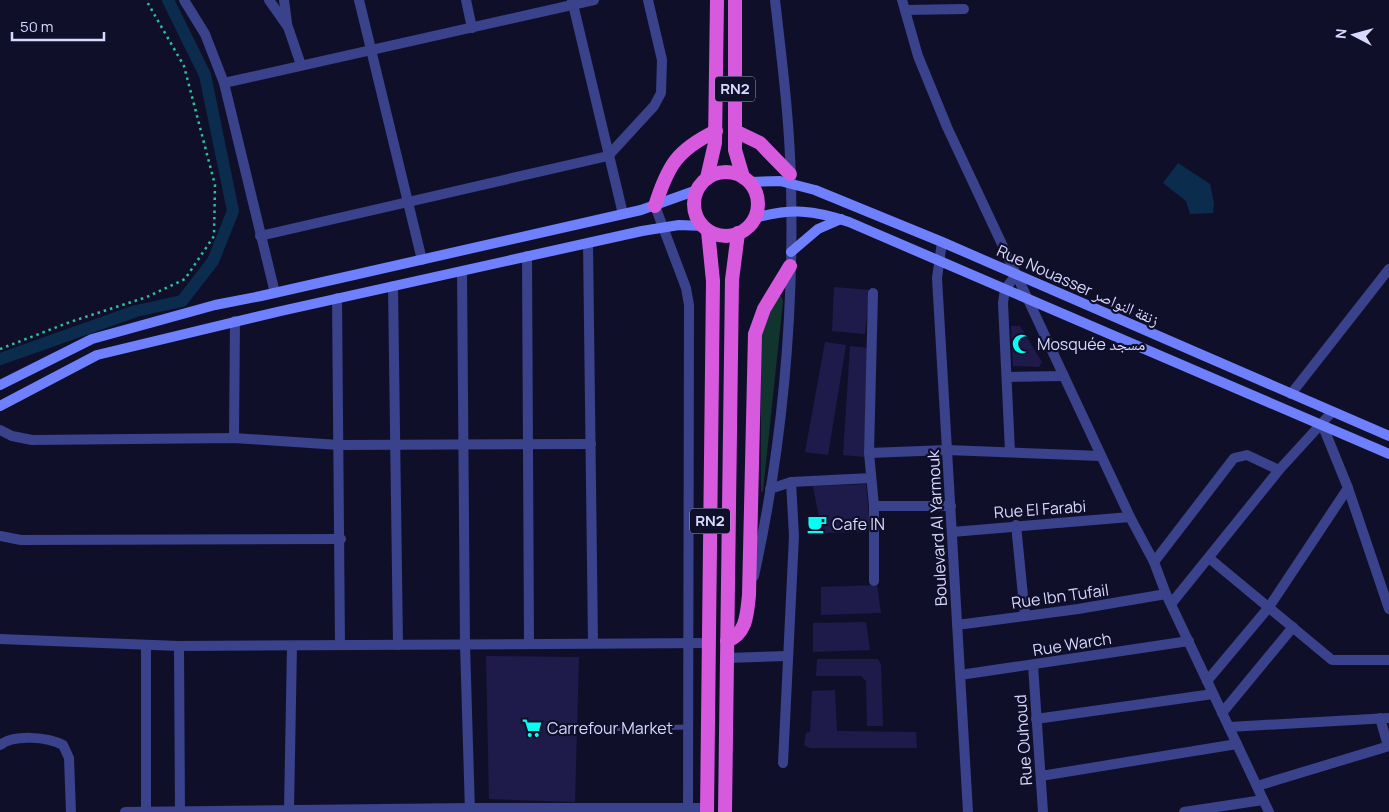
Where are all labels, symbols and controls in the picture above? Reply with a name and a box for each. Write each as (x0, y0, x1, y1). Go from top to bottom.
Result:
scale bar (12, 10, 105, 42)
north arrow (1329, 10, 1379, 60)
text: 50 m (20, 16, 54, 37)
text: N (1331, 28, 1351, 40)
road number: RN2 (715, 76, 755, 102)
street label: Rue Nouasser زنقة النواصر (993, 239, 1163, 331)
mosque icon: Mosquée مسجد (1011, 333, 1033, 355)
place label: Mosquée مسجد (1037, 333, 1145, 355)
street label: Boulevard Al Yarmouk (922, 448, 952, 607)
street label: Rue El Farabi (993, 495, 1087, 523)
road number: RN2 (690, 508, 730, 534)
cafe icon: Cafe IN (806, 513, 828, 535)
place label: Cafe IN (832, 513, 885, 535)
street label: Rue Ibn Tufail (1010, 578, 1110, 614)
street label: Rue Warch (1031, 627, 1113, 661)
street label: Rue Ouhoud (1009, 694, 1037, 786)
supermarket icon: Carrefour Market (521, 717, 543, 739)
place label: Carrefour Market (547, 717, 673, 739)

